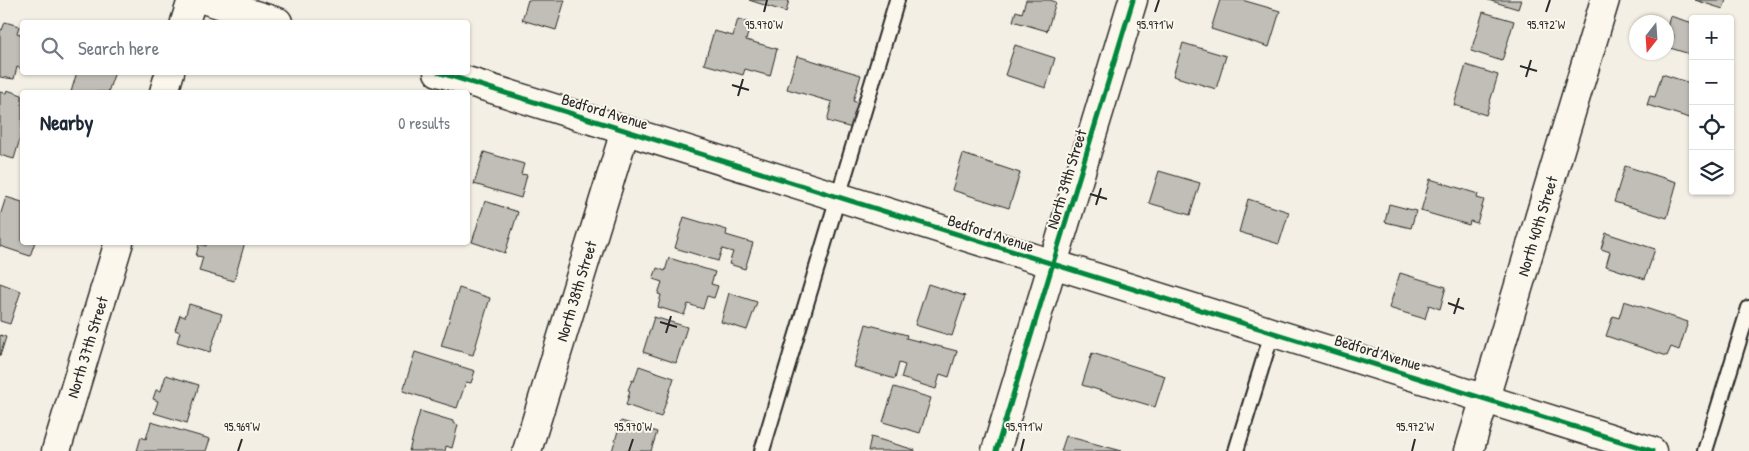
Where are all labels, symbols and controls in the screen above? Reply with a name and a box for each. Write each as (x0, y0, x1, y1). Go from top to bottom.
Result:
north arrow (1629, 15, 1674, 60)
map controls (1689, 15, 1734, 195)
button: + (1689, 15, 1734, 60)
text: 95.970°W (745, 16, 784, 33)
text: 95.971°W (1137, 16, 1174, 33)
text: 95.972°W (1527, 16, 1566, 33)
search box (20, 20, 470, 75)
icon: search (38, 34, 66, 62)
text: Search here (78, 35, 159, 61)
button: − (1689, 60, 1734, 105)
street label: Bedford Avenue (559, 87, 652, 135)
button: locate (1689, 105, 1734, 150)
text: Nearby (40, 108, 93, 137)
text: 0 results (398, 112, 450, 134)
street label: North 39th Street (1040, 126, 1092, 232)
button: layers (1689, 150, 1734, 195)
street label: North 40th Street (1511, 173, 1563, 279)
street label: Bedford Avenue (945, 209, 1038, 257)
street label: North 38th Street (550, 237, 602, 344)
street label: North 37th Street (61, 293, 113, 401)
street label: Bedford Avenue (1332, 328, 1425, 376)
text: 95.969°W (224, 418, 261, 435)
text: 95.970°W (614, 418, 653, 435)
text: 95.971°W (1006, 418, 1043, 435)
text: 95.972°W (1396, 418, 1435, 435)

